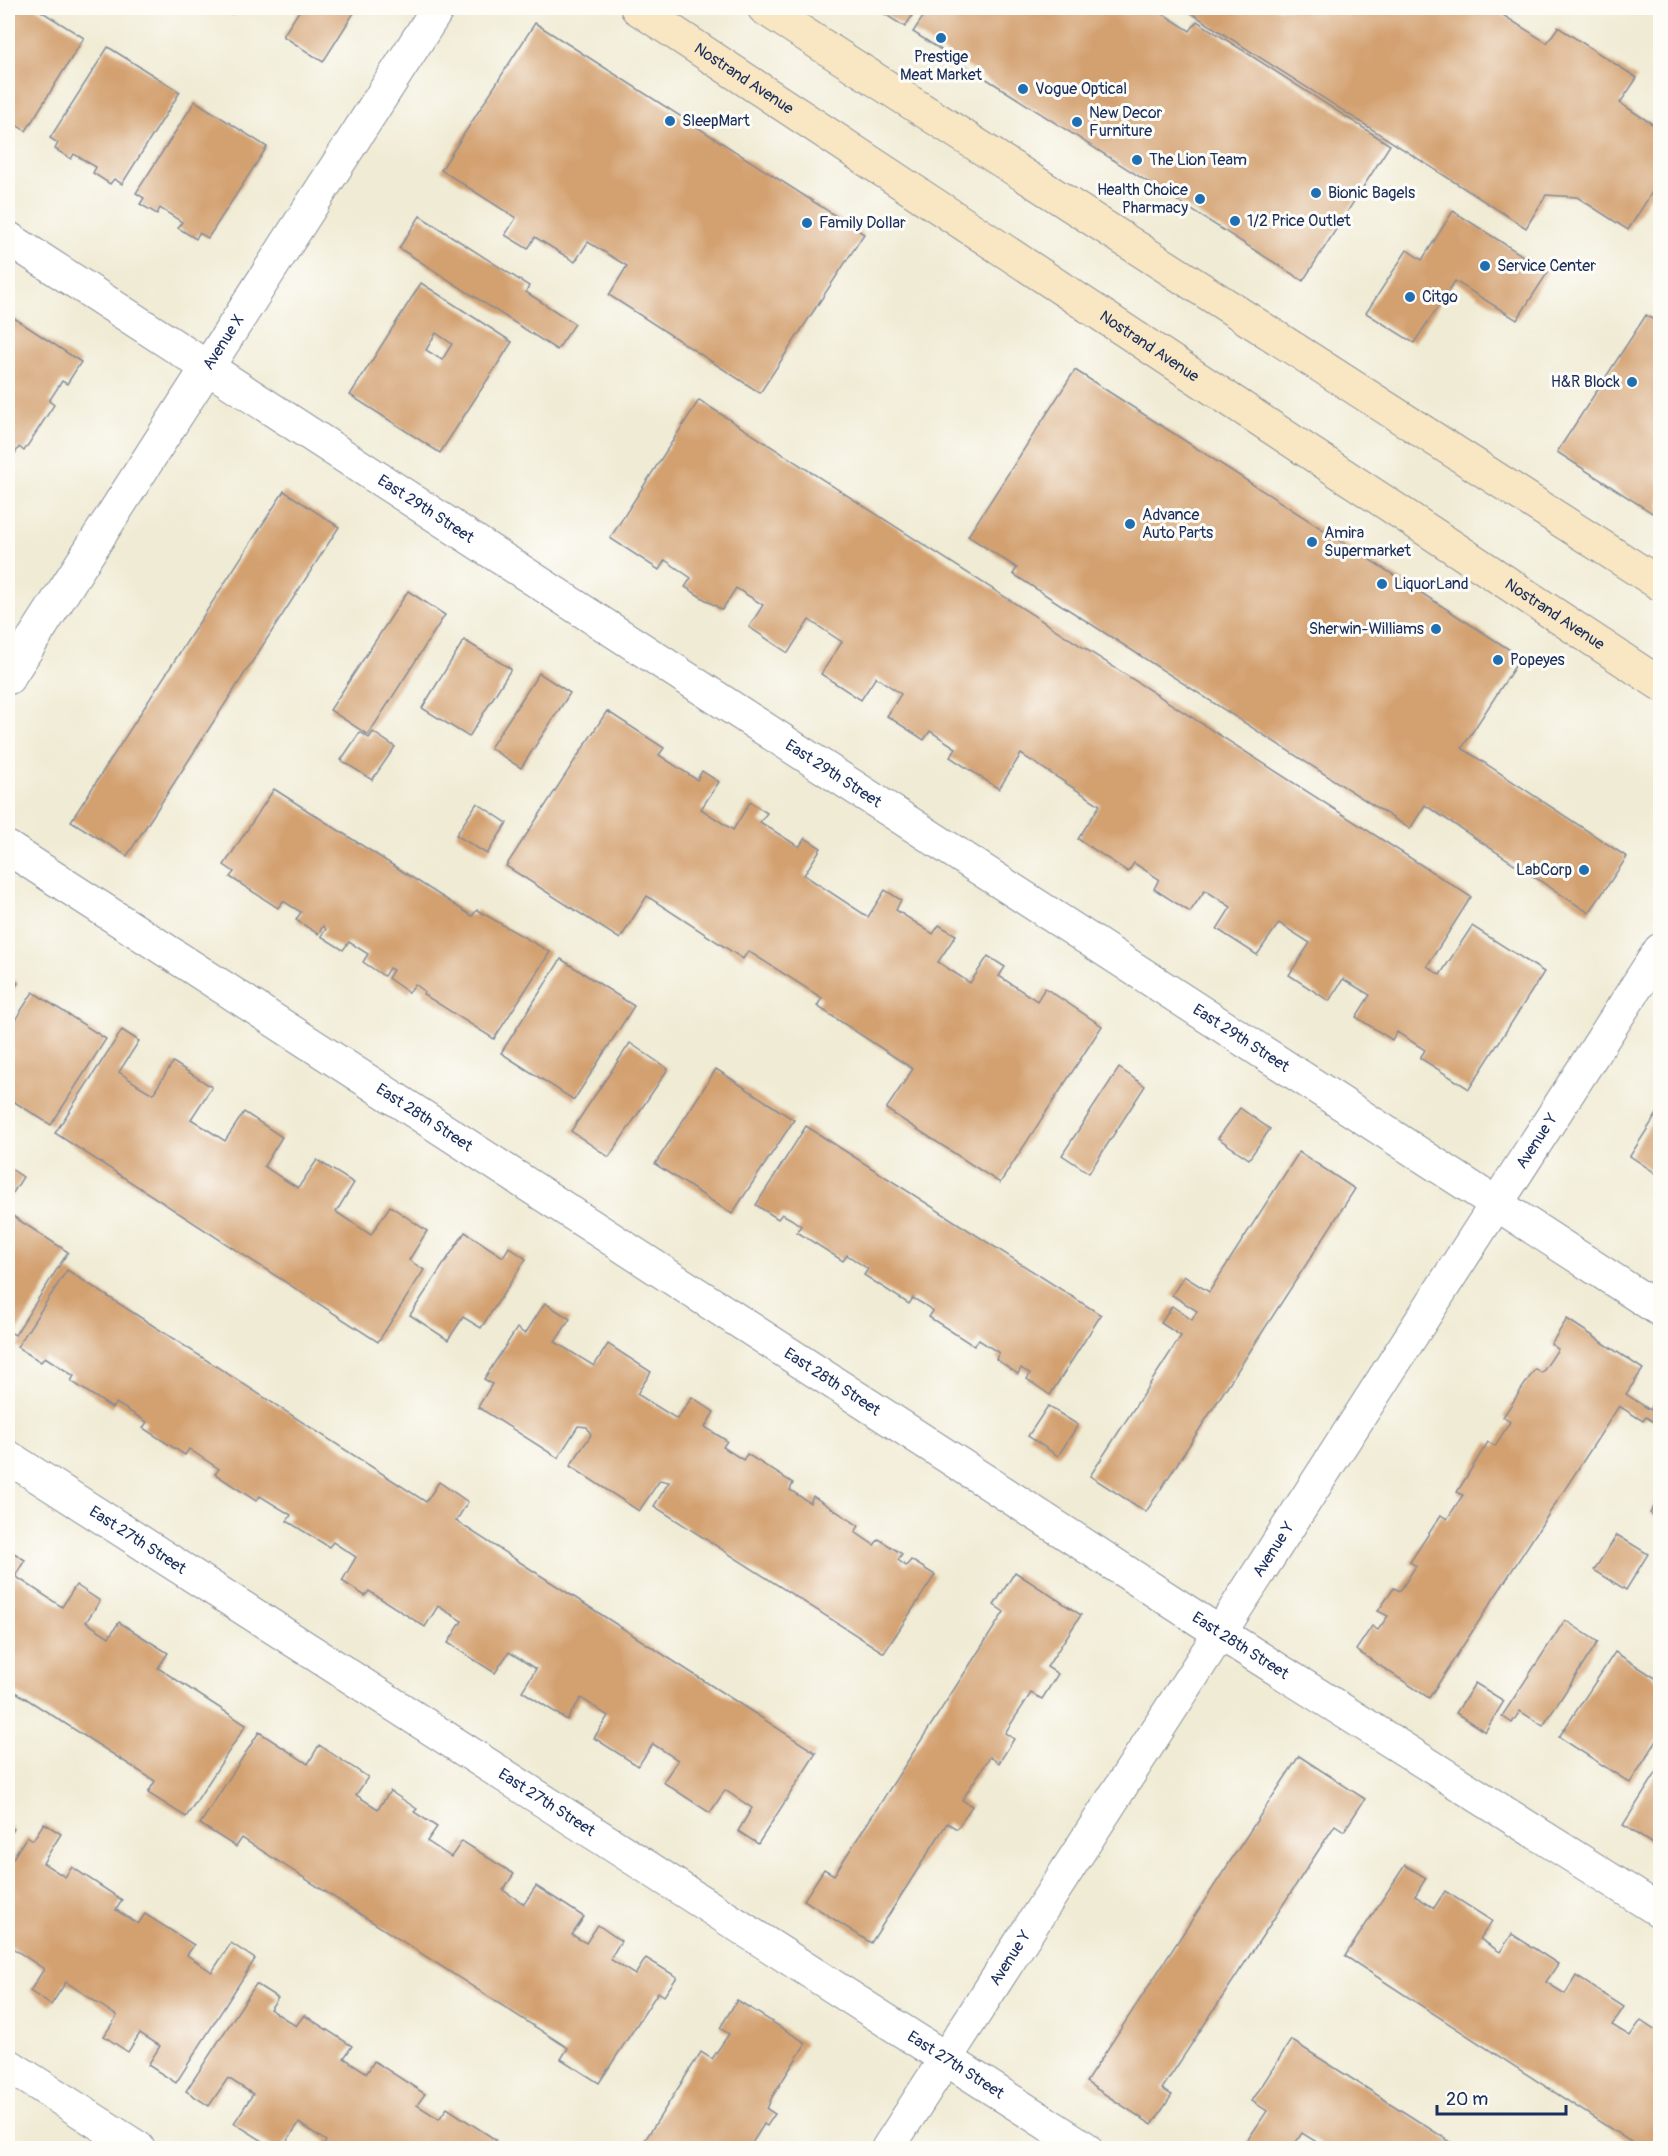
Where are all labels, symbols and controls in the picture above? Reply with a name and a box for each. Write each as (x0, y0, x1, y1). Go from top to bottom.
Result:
marker: Prestige Meat Market (934, 31, 948, 45)
street label: Nostrand Avenue (690, 38, 798, 119)
place label: Prestige Meat Market (900, 47, 983, 85)
place label: Vogue Optical (1035, 79, 1127, 99)
marker: Vogue Optical (1016, 82, 1030, 96)
place label: New Decor Furniture (1089, 103, 1163, 141)
place label: SleepMart (682, 111, 750, 131)
marker: SleepMart (663, 114, 677, 128)
marker: New Decor Furniture (1070, 115, 1084, 129)
place label: The Lion Team (1149, 150, 1247, 170)
marker: The Lion Team (1130, 153, 1144, 167)
place label: Health Choice Pharmacy (1097, 180, 1188, 218)
place label: Bionic Bagels (1328, 183, 1415, 203)
marker: Bionic Bagels (1309, 186, 1323, 200)
marker: Health Choice Pharmacy (1193, 192, 1207, 206)
place label: 1/2 Price Outlet (1247, 211, 1351, 231)
place label: Family Dollar (819, 213, 906, 233)
marker: 1/2 Price Outlet (1228, 214, 1242, 228)
marker: Family Dollar (800, 216, 814, 230)
place label: Service Center (1497, 256, 1596, 276)
marker: Service Center (1478, 259, 1492, 273)
place label: Citgo (1422, 287, 1458, 307)
marker: Citgo (1403, 290, 1417, 304)
street label: Nostrand Avenue (1096, 306, 1203, 387)
street label: Avenue X (198, 311, 249, 374)
place label: H&R Block (1551, 372, 1620, 392)
marker: H&R Block (1625, 375, 1639, 389)
street label: East 29th Street (374, 470, 478, 548)
place label: Advance Auto Parts (1142, 505, 1213, 543)
marker: Advance Auto Parts (1123, 517, 1137, 531)
place label: Amira Supermarket (1324, 523, 1411, 561)
marker: Amira Supermarket (1305, 535, 1319, 549)
place label: LiquorLand (1394, 574, 1469, 594)
street label: Nostrand Avenue (1501, 574, 1608, 655)
marker: LiquorLand (1375, 577, 1389, 591)
place label: Sherwin-Williams (1309, 619, 1424, 639)
marker: Sherwin-Williams (1429, 622, 1443, 636)
place label: Popeyes (1510, 650, 1565, 670)
marker: Popeyes (1491, 653, 1505, 667)
street label: East 29th Street (781, 735, 886, 813)
place label: LabCorp (1516, 860, 1572, 880)
marker: LabCorp (1577, 863, 1591, 877)
street label: East 29th Street (1189, 1000, 1294, 1077)
street label: East 28th Street (372, 1079, 477, 1156)
street label: Avenue Y (1512, 1109, 1562, 1172)
street label: East 28th Street (780, 1343, 885, 1421)
street label: East 27th Street (85, 1502, 190, 1579)
street label: Avenue Y (1248, 1518, 1299, 1581)
street label: East 28th Street (1188, 1608, 1293, 1684)
street label: East 27th Street (494, 1764, 599, 1841)
street label: Avenue Y (985, 1927, 1036, 1990)
street label: East 27th Street (904, 2027, 1008, 2104)
scale bar (1437, 2078, 1566, 2116)
text: 20 m (1446, 2088, 1488, 2111)

